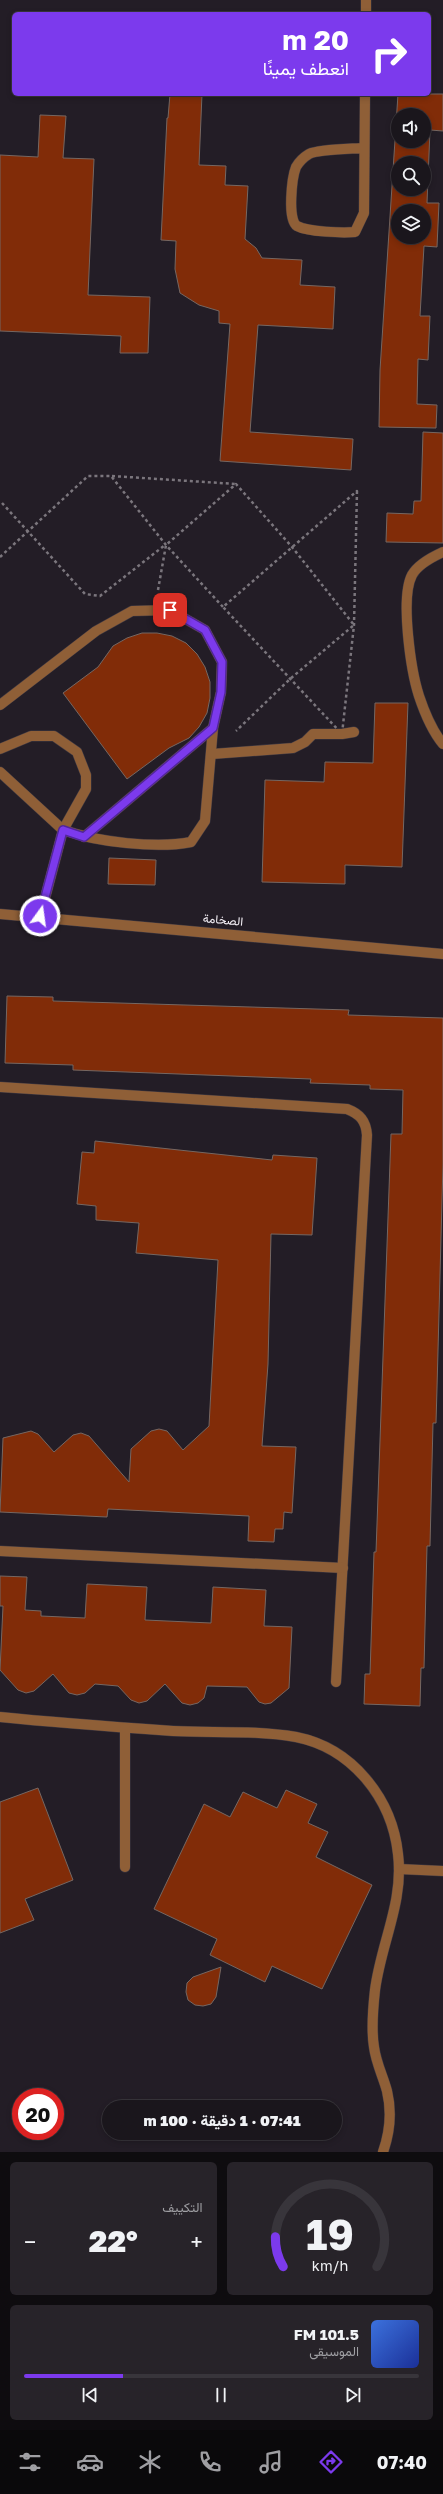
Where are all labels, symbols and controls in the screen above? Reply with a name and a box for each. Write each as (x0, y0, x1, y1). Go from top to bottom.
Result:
text: 20 m (282, 23, 349, 56)
icon: right (363, 28, 415, 80)
text: انعطف يمينًا (263, 57, 349, 79)
map controls (391, 108, 431, 244)
button: sound (391, 108, 431, 148)
button: search (391, 156, 431, 196)
button: layers (391, 204, 431, 244)
pin (153, 593, 187, 627)
icon: arrive (159, 599, 181, 621)
position arrow (19, 895, 61, 937)
street label: الصخامة (202, 910, 244, 929)
speed limit sign: 20 (12, 2088, 64, 2140)
text: 07:41 · 1 دقيقة · 100 m (143, 2111, 301, 2129)
text: التكييف (162, 2199, 203, 2215)
text: 19 (306, 2208, 354, 2258)
text: 22° (89, 2223, 138, 2259)
text: − (24, 2228, 36, 2255)
text: + (190, 2228, 203, 2255)
text: km/h (312, 2256, 348, 2273)
text: 101.5 FM (294, 2325, 359, 2343)
text: الموسيقى (309, 2343, 359, 2359)
icon: previous (79, 2384, 101, 2406)
icon: pause (210, 2384, 232, 2406)
icon: next (342, 2384, 364, 2406)
icon: filters (16, 2448, 44, 2476)
icon: car (76, 2448, 104, 2476)
icon: climate (136, 2448, 164, 2476)
icon: phone (196, 2448, 224, 2476)
icon: music (257, 2448, 285, 2476)
icon: directions (317, 2448, 345, 2476)
text: 07:40 (377, 2451, 427, 2473)

